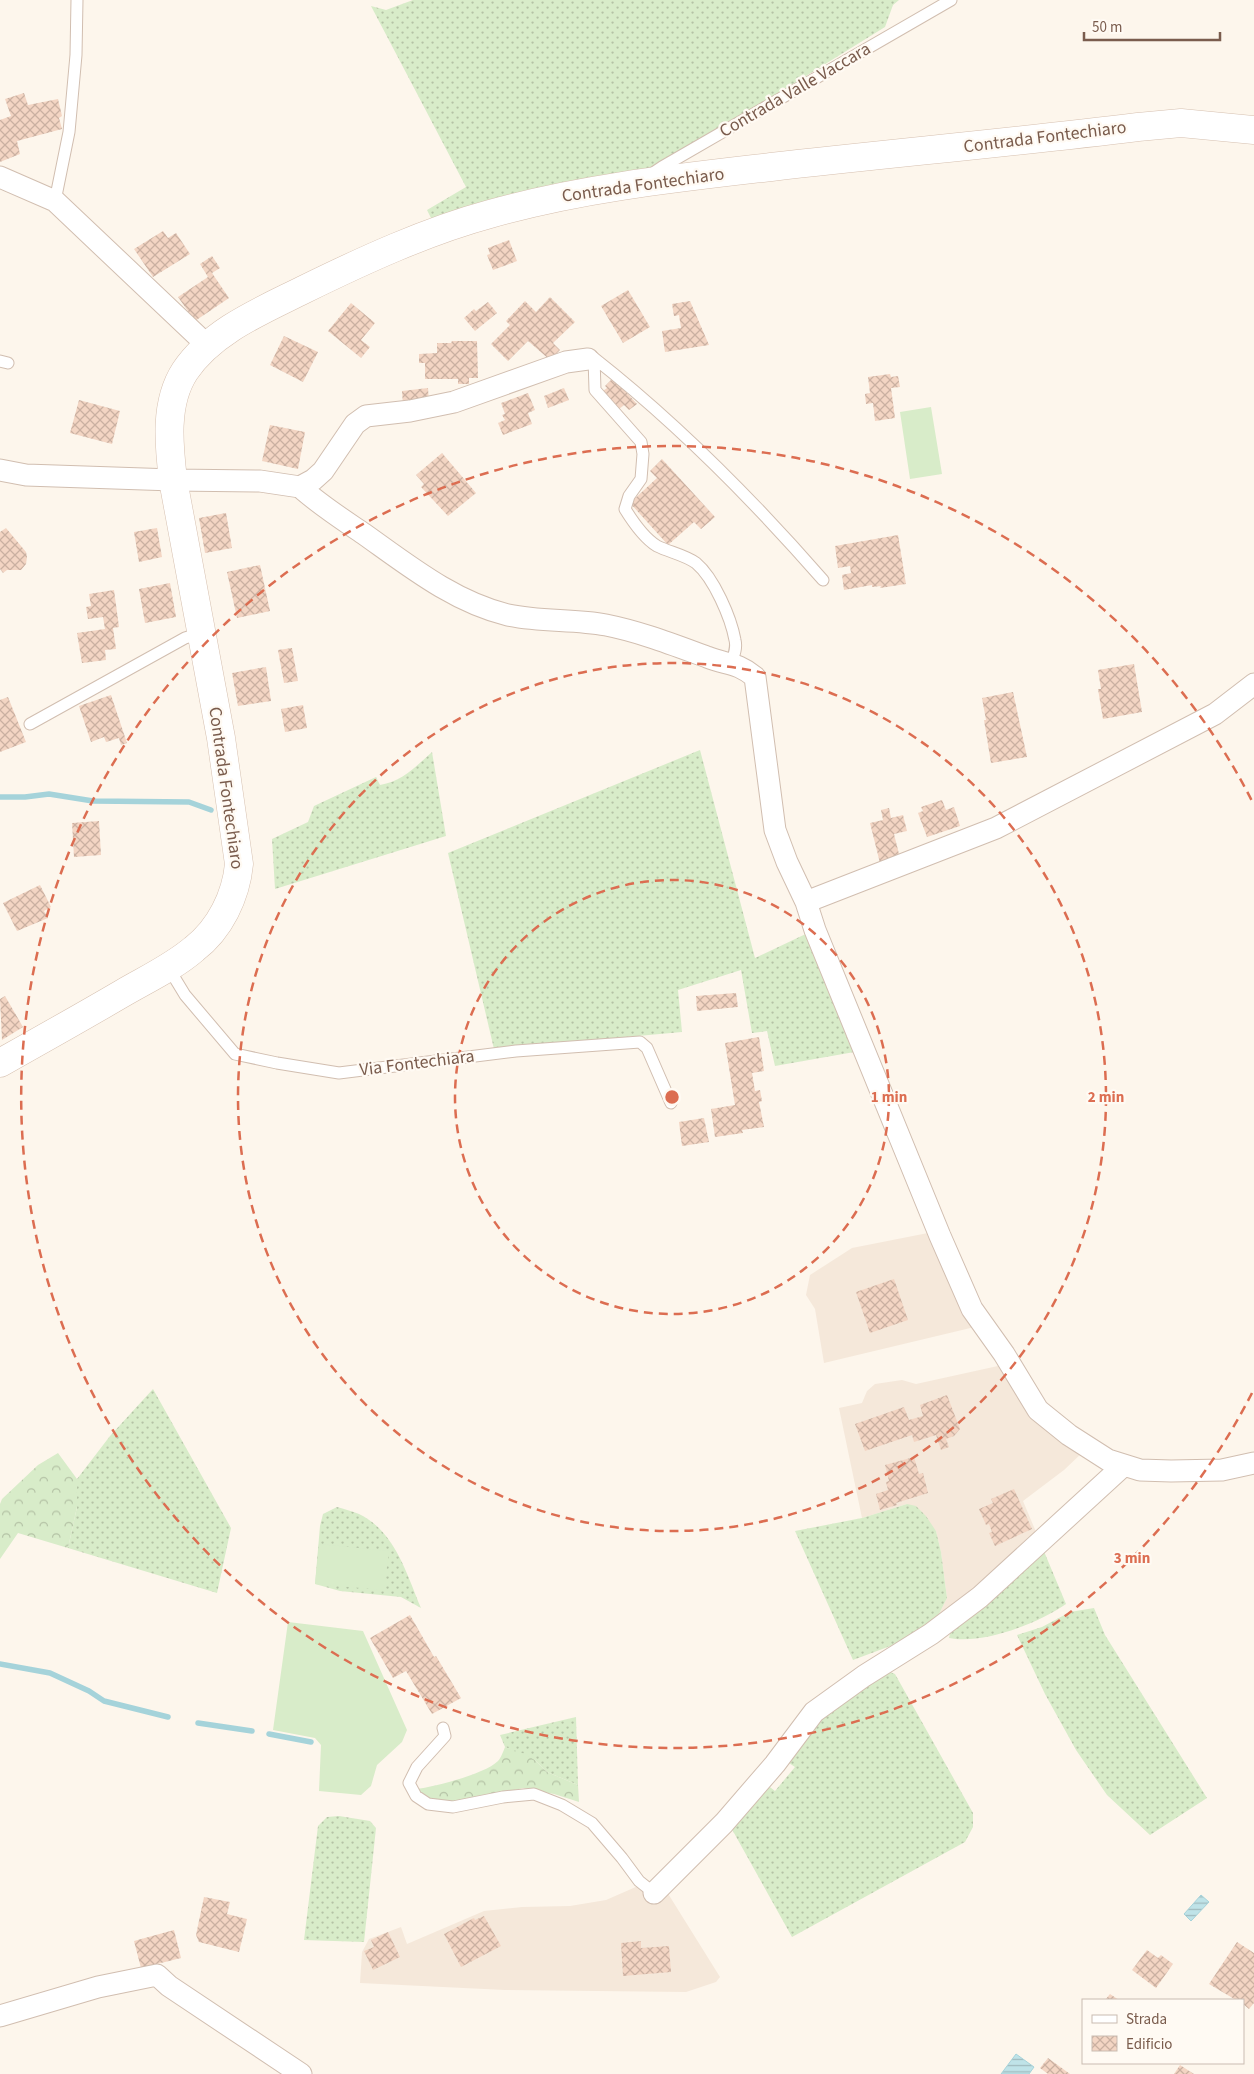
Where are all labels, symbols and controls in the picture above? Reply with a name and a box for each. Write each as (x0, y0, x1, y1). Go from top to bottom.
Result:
scale bar (1084, 10, 1220, 42)
text: 50 m (1092, 17, 1122, 38)
street label: Contrada Valle Vaccara (715, 36, 875, 144)
street label: Contrada Fontechiaro (962, 115, 1128, 159)
street label: Contrada Fontechiaro (560, 161, 726, 209)
street label: Contrada Fontechiaro (202, 705, 250, 871)
street label: Via Fontechiara (358, 1044, 476, 1082)
text: 1 min (871, 1087, 907, 1108)
text: 2 min (1088, 1087, 1124, 1108)
centre of rings (663, 1088, 681, 1106)
text: 3 min (1114, 1548, 1150, 1569)
legend (1082, 1999, 1244, 2064)
text: Strada (1126, 2009, 1167, 2030)
text: Edificio (1126, 2034, 1173, 2055)

